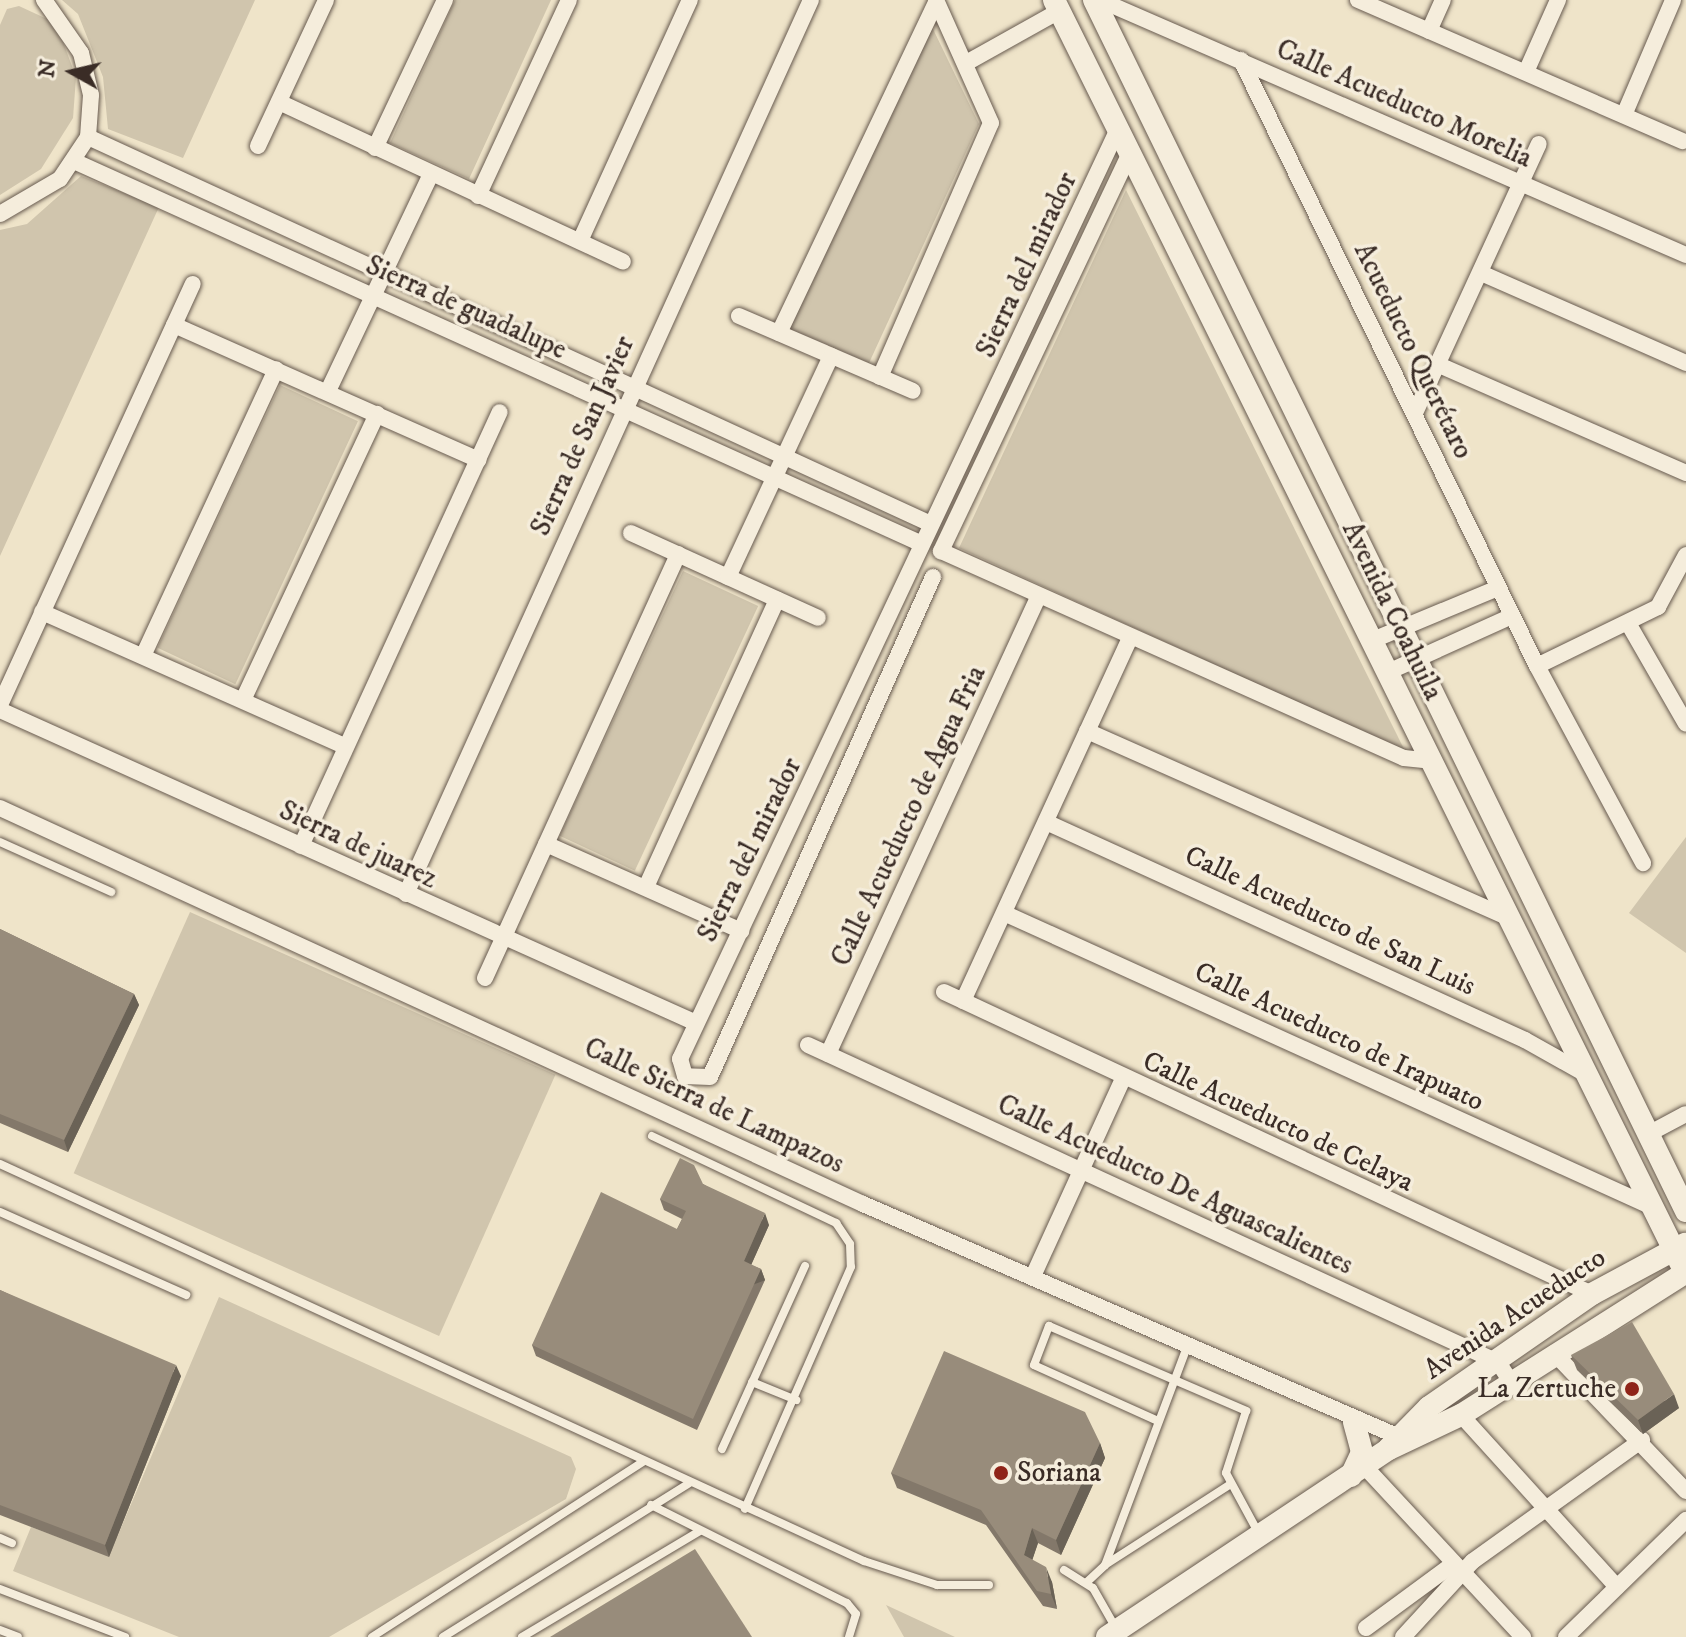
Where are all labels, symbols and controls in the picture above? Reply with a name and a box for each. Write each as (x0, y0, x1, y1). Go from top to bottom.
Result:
north arrow (32, 32, 112, 112)
street label: Calle Acueducto Morelia (1271, 32, 1537, 176)
text: N (33, 58, 62, 79)
street label: Sierra del mirador (969, 167, 1085, 363)
street label: Acueducto Querétaro (1346, 238, 1480, 464)
street label: Sierra de guadalupe (360, 249, 572, 367)
street label: Sierra de San Javier (524, 331, 642, 541)
street label: Avenida Coahuila (1334, 516, 1450, 706)
street label: Calle Acueducto de Agua Fria (825, 660, 993, 972)
street label: Sierra del mirador (691, 752, 809, 948)
street label: Sierra de juarez (274, 794, 442, 896)
street label: Calle Acueducto de San Luis (1179, 839, 1481, 1003)
street label: Calle Acueducto de Irapuato (1189, 955, 1489, 1119)
street label: Calle Sierra de Lampazos (579, 1031, 849, 1181)
street label: Calle Acueducto de Celaya (1137, 1044, 1419, 1200)
street label: Calle Acueducto De Aguascalientes (992, 1088, 1358, 1282)
street label: Avenida Acueducto (1418, 1241, 1612, 1387)
place label: La Zertuche (1477, 1372, 1616, 1406)
marker: La Zertuche (1623, 1380, 1641, 1398)
place label: Soriana (1017, 1456, 1101, 1490)
marker: Soriana (992, 1464, 1010, 1482)

